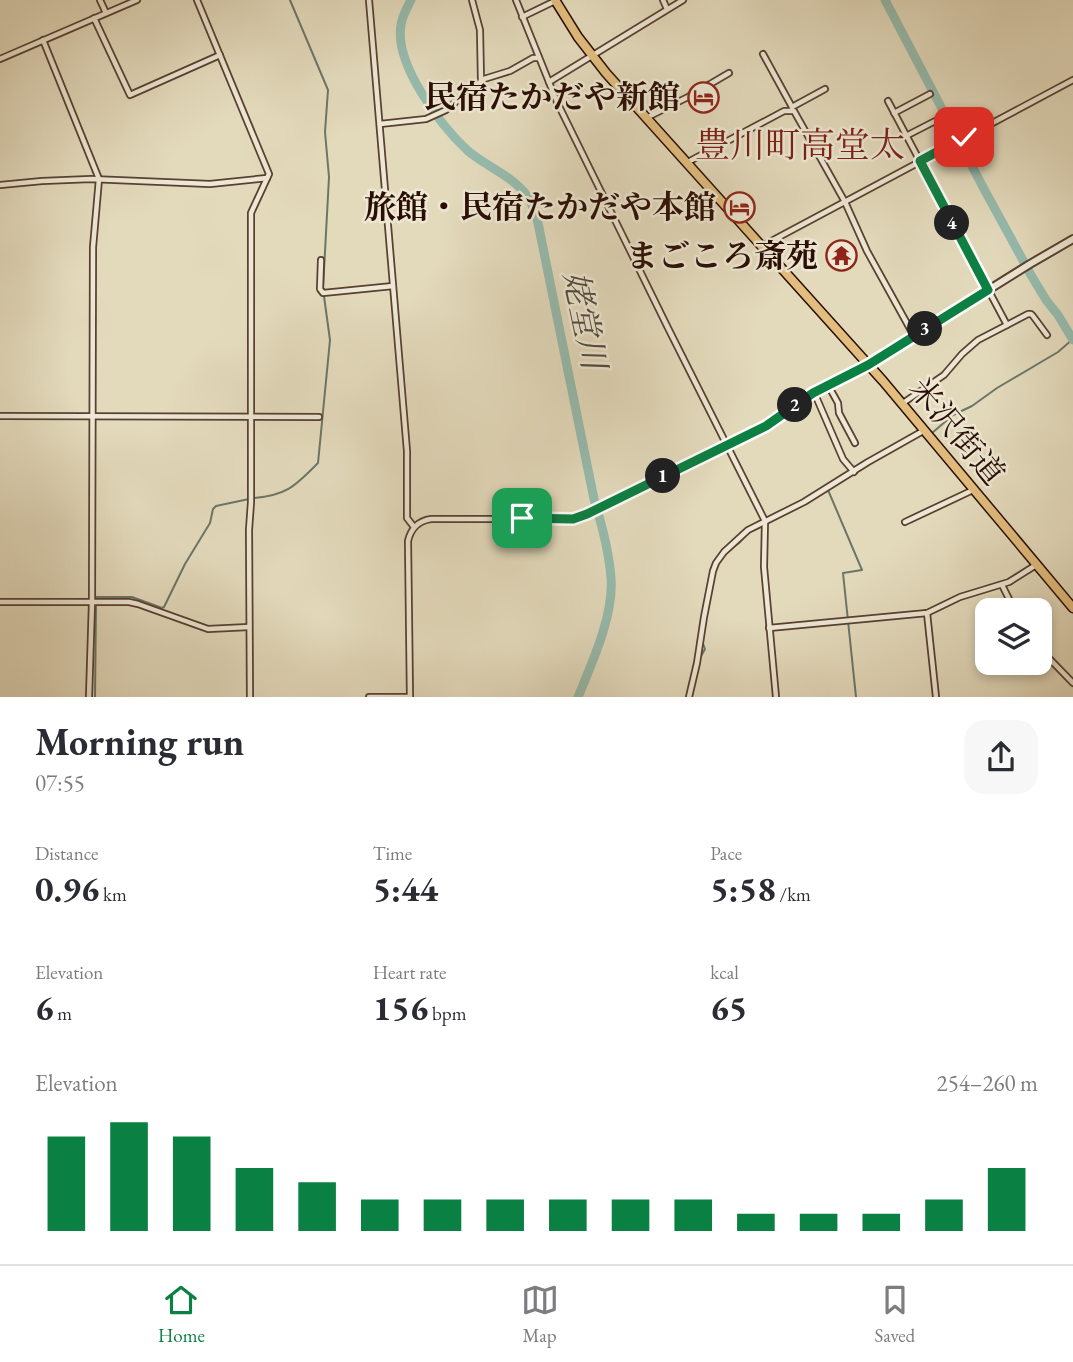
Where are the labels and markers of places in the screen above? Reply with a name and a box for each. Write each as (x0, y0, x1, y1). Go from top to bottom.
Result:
place label: 民宿たかだや新館 (424, 76, 680, 118)
hotel icon: 民宿たかだや新館 (686, 80, 720, 114)
pin (934, 107, 994, 167)
place label: 旅館・民宿たかだや本館 (364, 186, 716, 228)
hotel icon: 旅館・民宿たかだや本館 (722, 190, 756, 224)
pin: 4 (934, 206, 970, 241)
place label: まごころ斎苑 (626, 235, 818, 277)
temple icon: まごころ斎苑 (824, 239, 858, 273)
pin: 3 (908, 312, 942, 346)
pin: 2 (778, 388, 812, 422)
pin: 1 (646, 458, 680, 494)
pin (492, 488, 552, 548)

